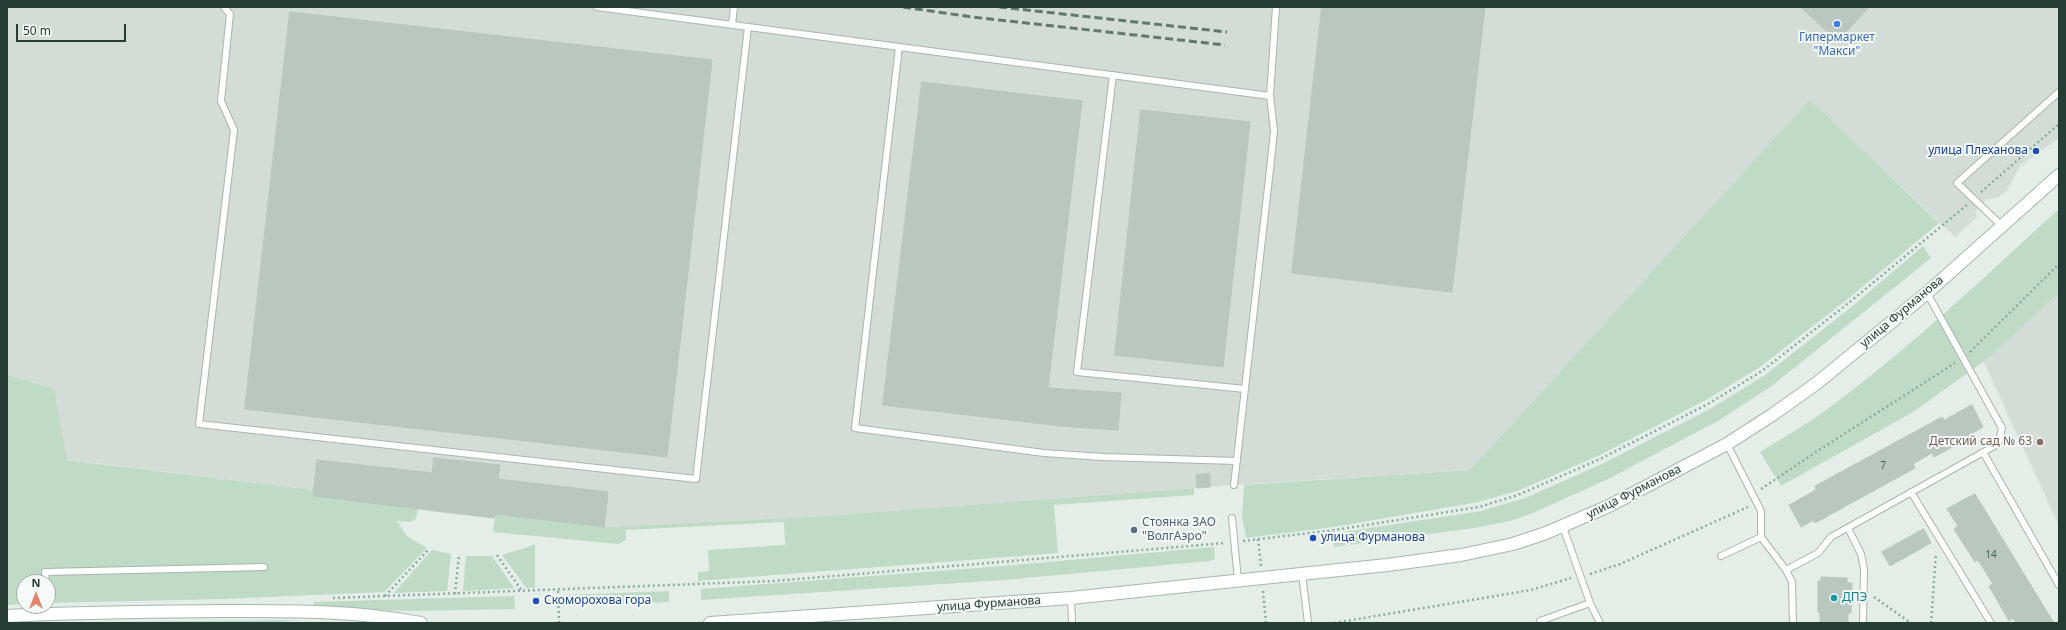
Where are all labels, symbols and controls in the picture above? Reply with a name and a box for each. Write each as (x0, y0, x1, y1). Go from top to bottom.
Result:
scale bar (18, 16, 128, 42)
marker: Гипермаркет "Макси" (1832, 19, 1842, 29)
text: 50 m (23, 22, 51, 39)
place label: Гипермаркет "Макси" (1799, 31, 1875, 59)
place label: улица Плеханова (1928, 144, 2028, 158)
marker: улица Плеханова (2031, 146, 2041, 156)
street label: улица Фурманова (1857, 273, 1947, 351)
place label: Детский сад № 63 (1929, 435, 2032, 449)
marker: Детский сад № 63 (2035, 437, 2045, 447)
house number: 7 (1880, 460, 1886, 472)
street label: улица Фурманова (1584, 462, 1684, 522)
place label: Стоянка ЗАО "ВолгАэро" (1142, 516, 1216, 544)
marker: Стоянка ЗАО "ВолгАэро" (1129, 525, 1139, 535)
place label: улица Фурманова (1321, 531, 1425, 545)
marker: улица Фурманова (1308, 533, 1318, 543)
house number: 14 (1985, 549, 1997, 561)
north arrow (16, 574, 56, 614)
text: N (32, 575, 40, 590)
place label: ДПЭ (1842, 591, 1867, 605)
street label: улица Фурманова (937, 593, 1041, 615)
marker: ДПЭ (1829, 593, 1839, 603)
place label: Скоморохова гора (544, 594, 651, 608)
marker: Скоморохова гора (531, 596, 541, 606)

